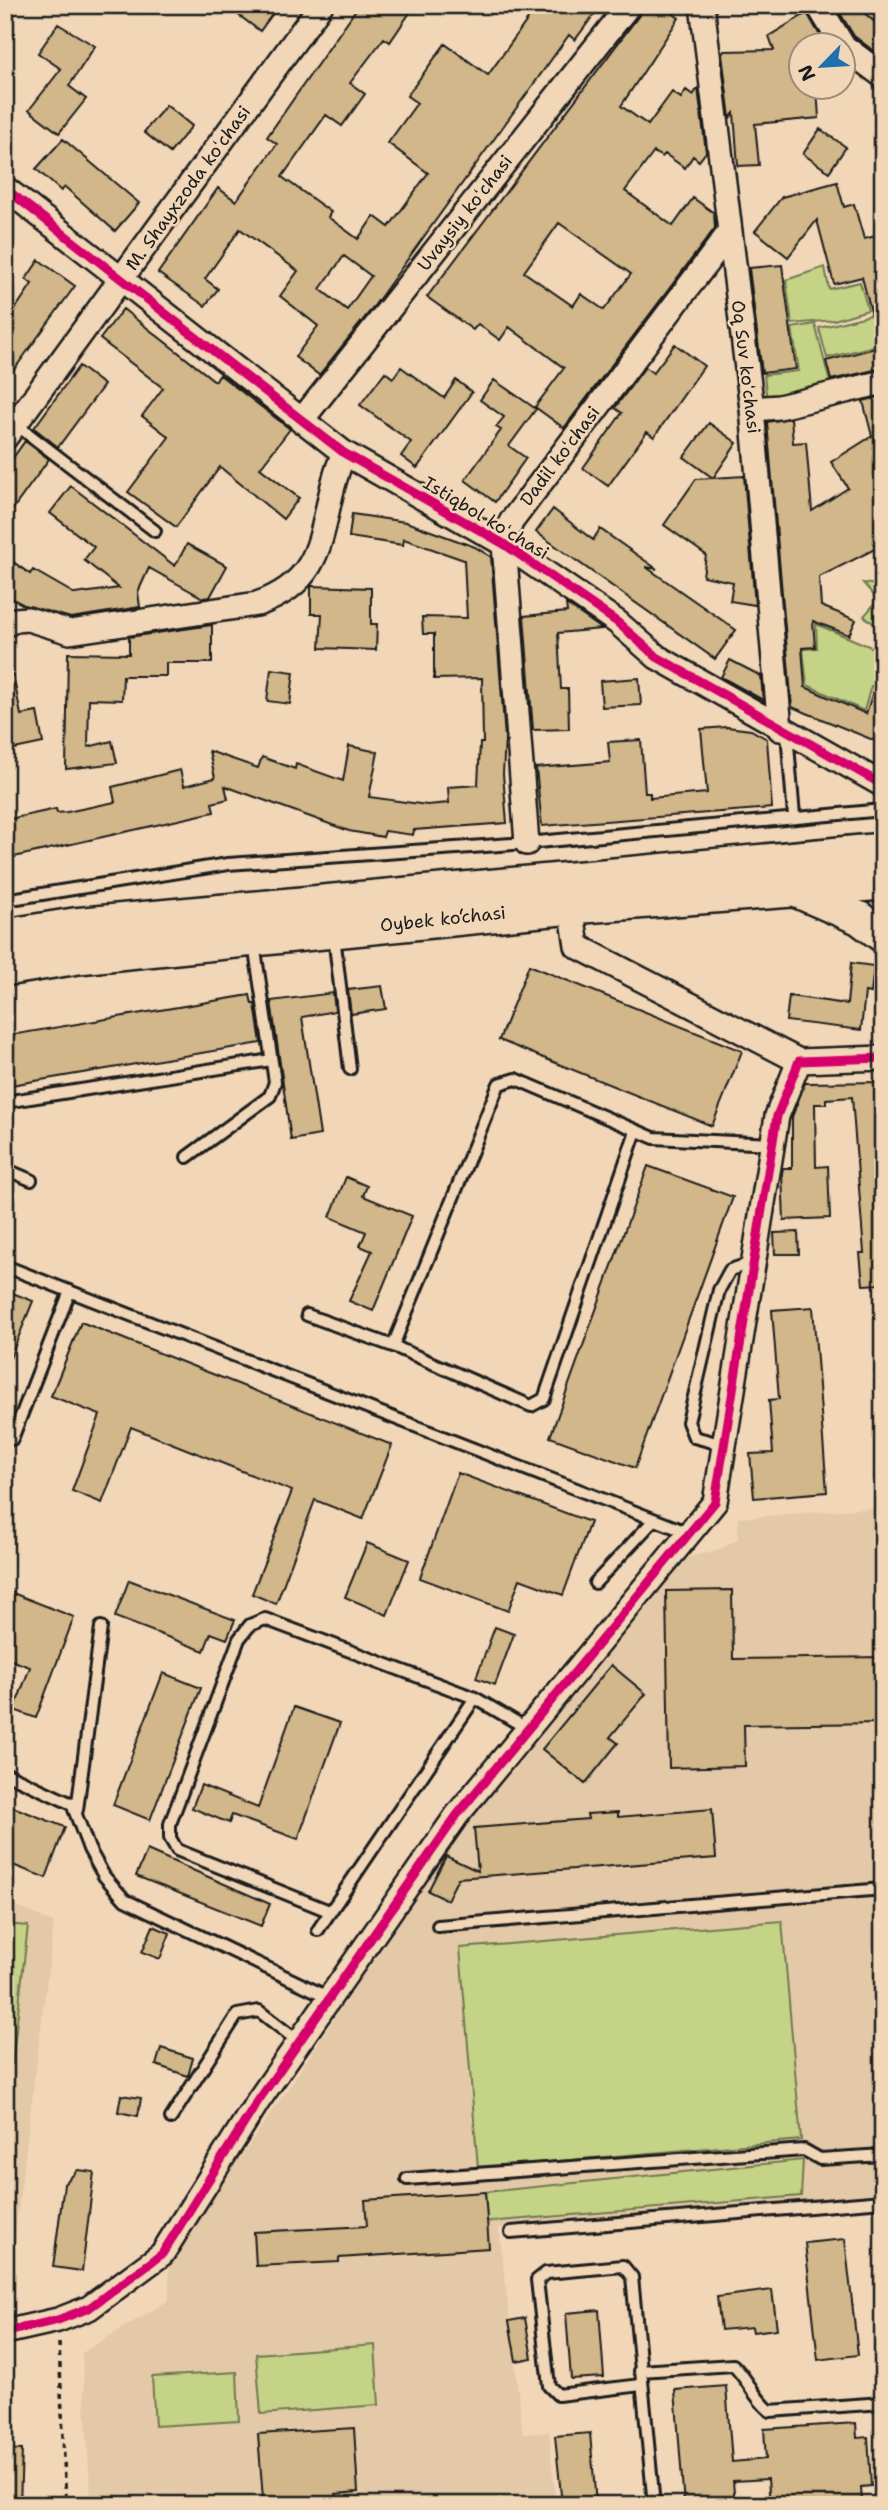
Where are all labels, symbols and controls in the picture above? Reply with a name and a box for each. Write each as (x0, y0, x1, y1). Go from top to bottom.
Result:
north arrow (786, 32, 856, 102)
text: N (793, 61, 822, 85)
street label: M. Shayxzoda koʻchasi (120, 101, 256, 275)
street label: Uvaysiy koʻchasi (412, 150, 518, 276)
street label: Oq Suv koʻchasi (726, 299, 766, 435)
street label: Dadil koʻchasi (515, 401, 605, 511)
street label: Istiqbol koʻchasi (419, 471, 553, 565)
street label: Oybek ko‘chasi (379, 900, 507, 938)

